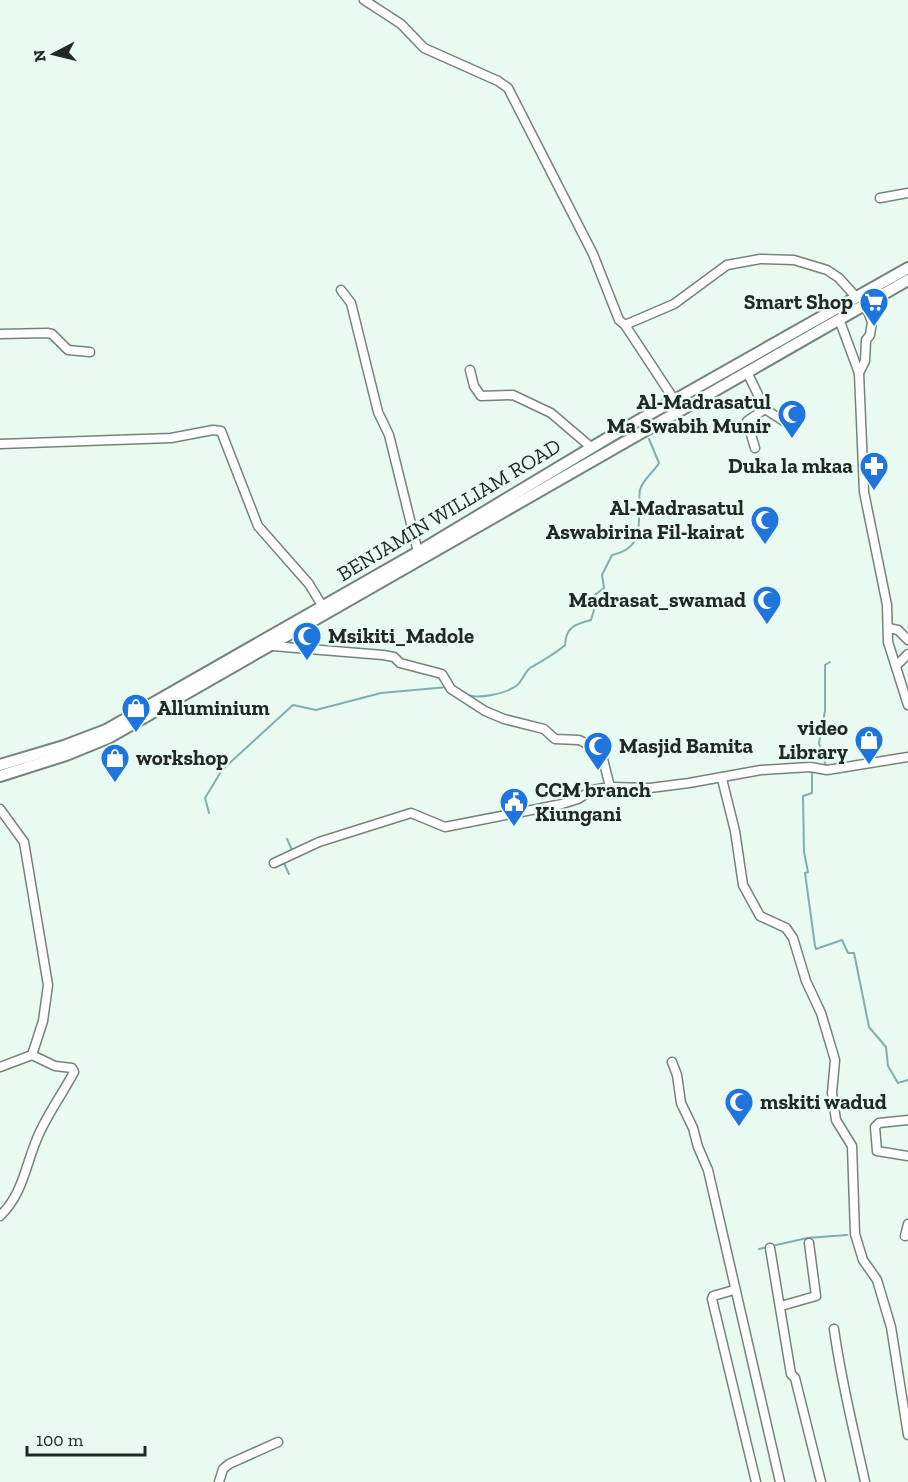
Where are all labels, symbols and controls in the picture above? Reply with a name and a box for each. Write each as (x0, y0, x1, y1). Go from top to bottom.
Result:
north arrow (24, 24, 84, 84)
text: N (29, 49, 50, 63)
supermarket icon: Smart Shop (858, 286, 890, 328)
place label: Smart Shop (744, 289, 853, 314)
place label: Al-Madrasatul Ma Swabih Munir (607, 389, 771, 438)
mosque icon: Al-Madrasatul Ma Swabih Munir (776, 398, 808, 440)
street label: BENJAMIN WILLIAM ROAD (332, 433, 565, 586)
pharmacy icon: Duka la mkaa (858, 450, 890, 492)
place label: Duka la mkaa (728, 453, 853, 478)
place label: Al-Madrasatul Aswabirina Fil-kairat (546, 495, 745, 544)
mosque icon: Al-Madrasatul Aswabirina Fil-kairat (749, 504, 781, 546)
mosque icon: Madrasat_swamad (751, 584, 783, 626)
place label: Madrasat_swamad (569, 587, 746, 612)
mosque icon: Msikiti_Madole (291, 620, 323, 662)
place label: Msikiti_Madole (328, 623, 474, 648)
shop icon: Alluminium (120, 692, 152, 734)
place label: Alluminium (157, 695, 270, 720)
place label: video Library (778, 715, 848, 764)
shop icon: video Library (853, 724, 885, 766)
mosque icon: Masjid Bamita (582, 730, 614, 772)
place label: Masjid Bamita (619, 733, 753, 758)
shop icon: workshop (99, 742, 131, 784)
place label: workshop (136, 745, 228, 770)
place label: CCM branch Kiungani (535, 777, 651, 826)
public building icon: CCM branch Kiungani (498, 786, 530, 828)
mosque icon: mskiti wadud (723, 1086, 755, 1128)
place label: mskiti wadud (760, 1089, 887, 1114)
scale bar (27, 1419, 146, 1457)
text: 100 m (36, 1429, 84, 1451)

